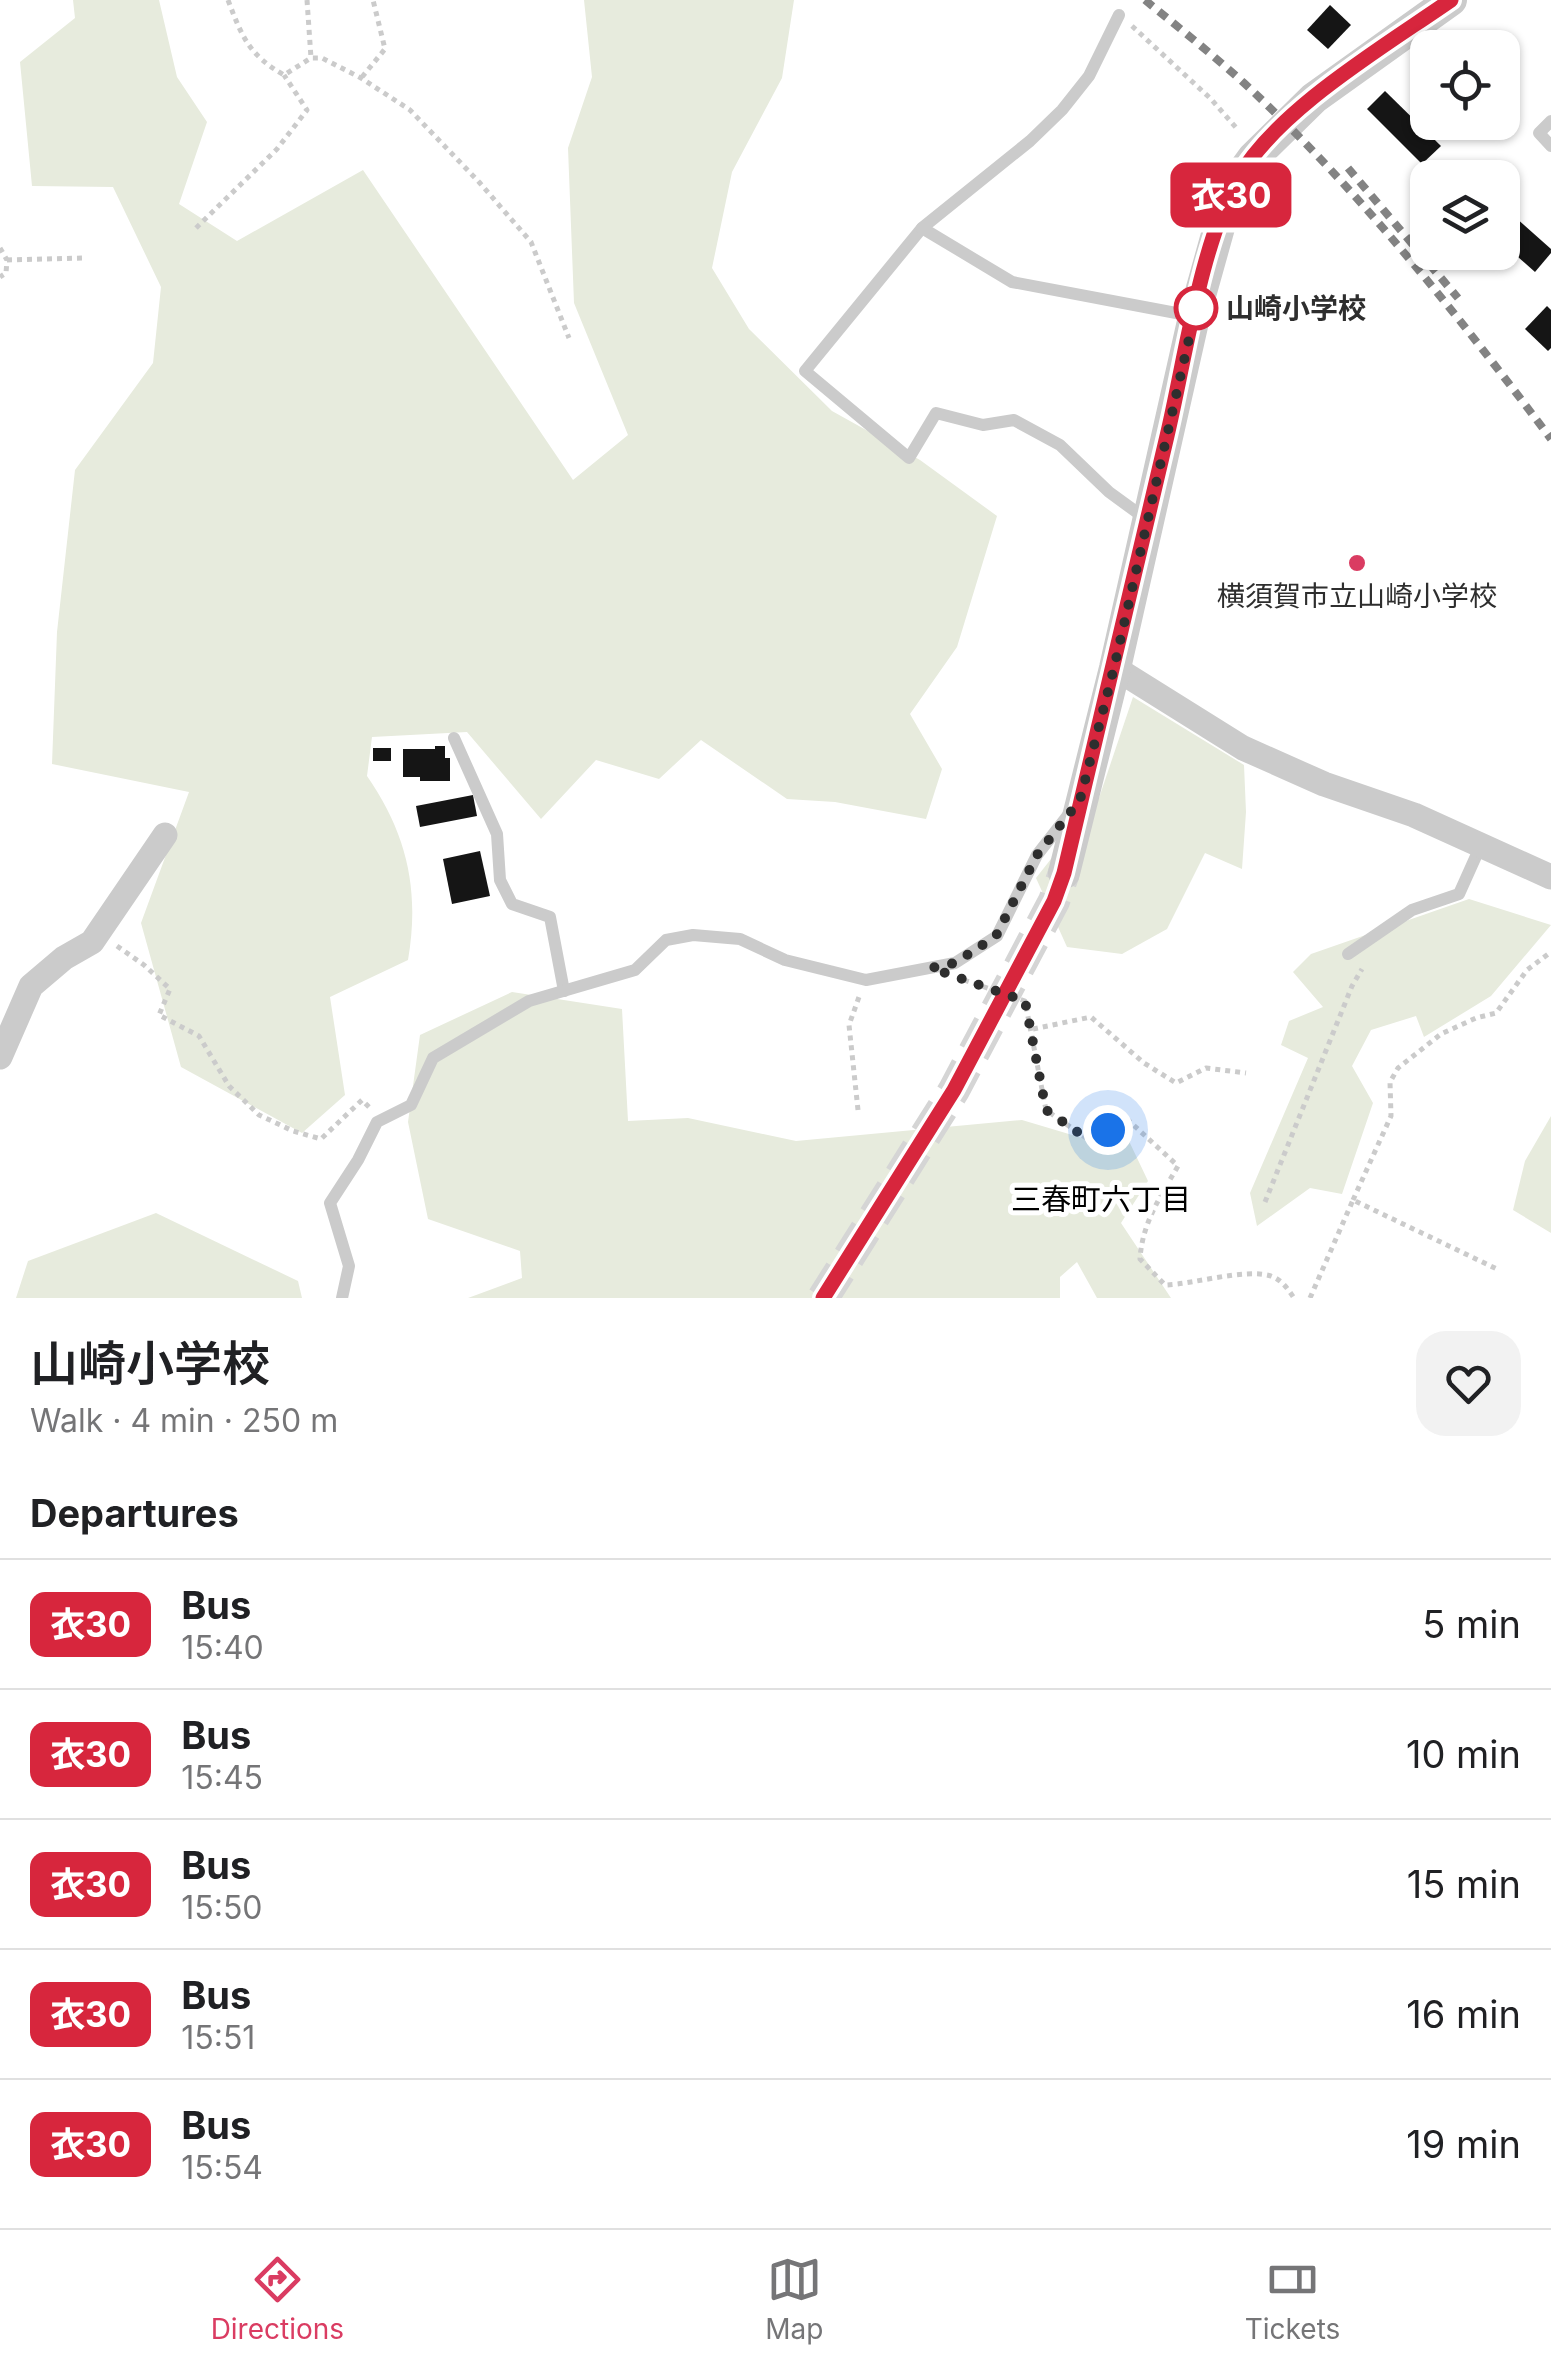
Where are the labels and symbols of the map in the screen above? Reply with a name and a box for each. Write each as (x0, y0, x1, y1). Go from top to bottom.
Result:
line badge: 衣30 (1174, 162, 1288, 228)
marker: 山崎小学校 (1175, 287, 1217, 329)
place label: 山崎小学校 (1226, 291, 1366, 325)
marker: 横須賀市立山崎小学校 (1346, 552, 1368, 574)
place label: 横須賀市立山崎小学校 (1217, 579, 1497, 613)
your location (1083, 1105, 1133, 1155)
district label: 三春町六丁目 (1011, 1181, 1191, 1217)

